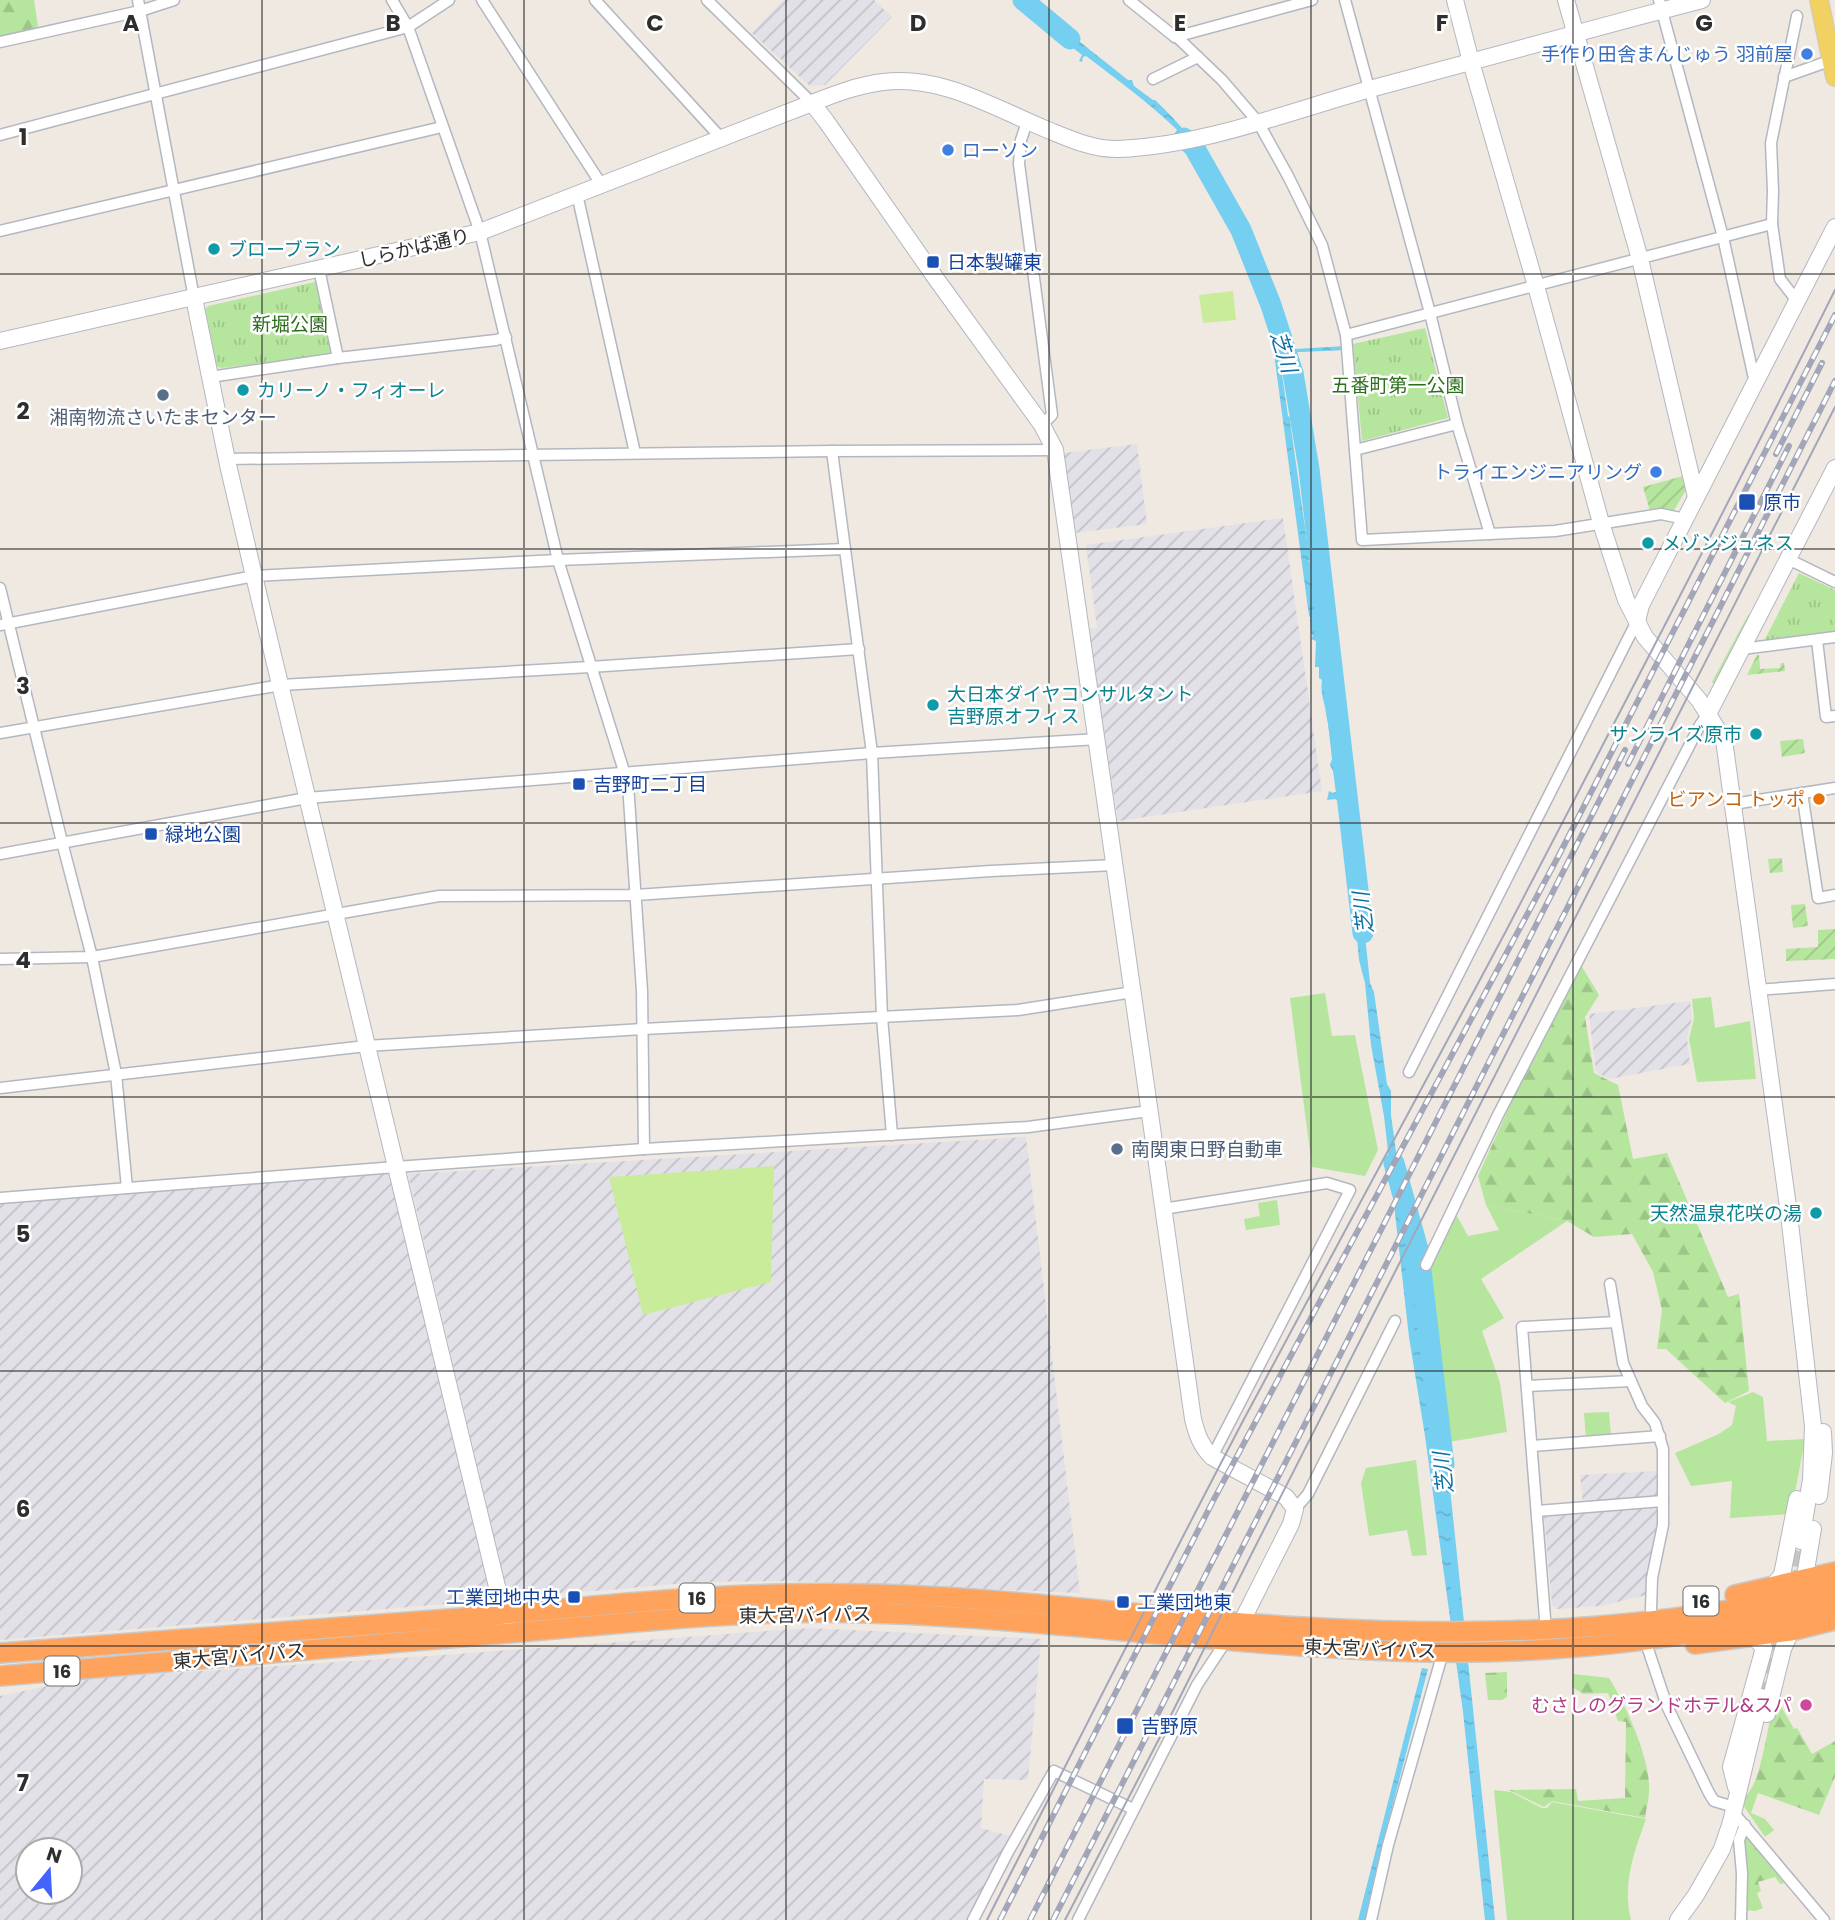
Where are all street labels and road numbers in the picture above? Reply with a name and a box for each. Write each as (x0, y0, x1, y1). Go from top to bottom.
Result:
street label: しらかば通り (355, 222, 473, 274)
road number: 16 (680, 1583, 714, 1612)
road number: 16 (1684, 1586, 1718, 1616)
street label: 東大宮バイパス (738, 1600, 872, 1630)
street label: 東大宮バイパス (1303, 1633, 1437, 1665)
street label: 東大宮バイパス (172, 1637, 306, 1675)
road number: 16 (44, 1656, 80, 1686)

